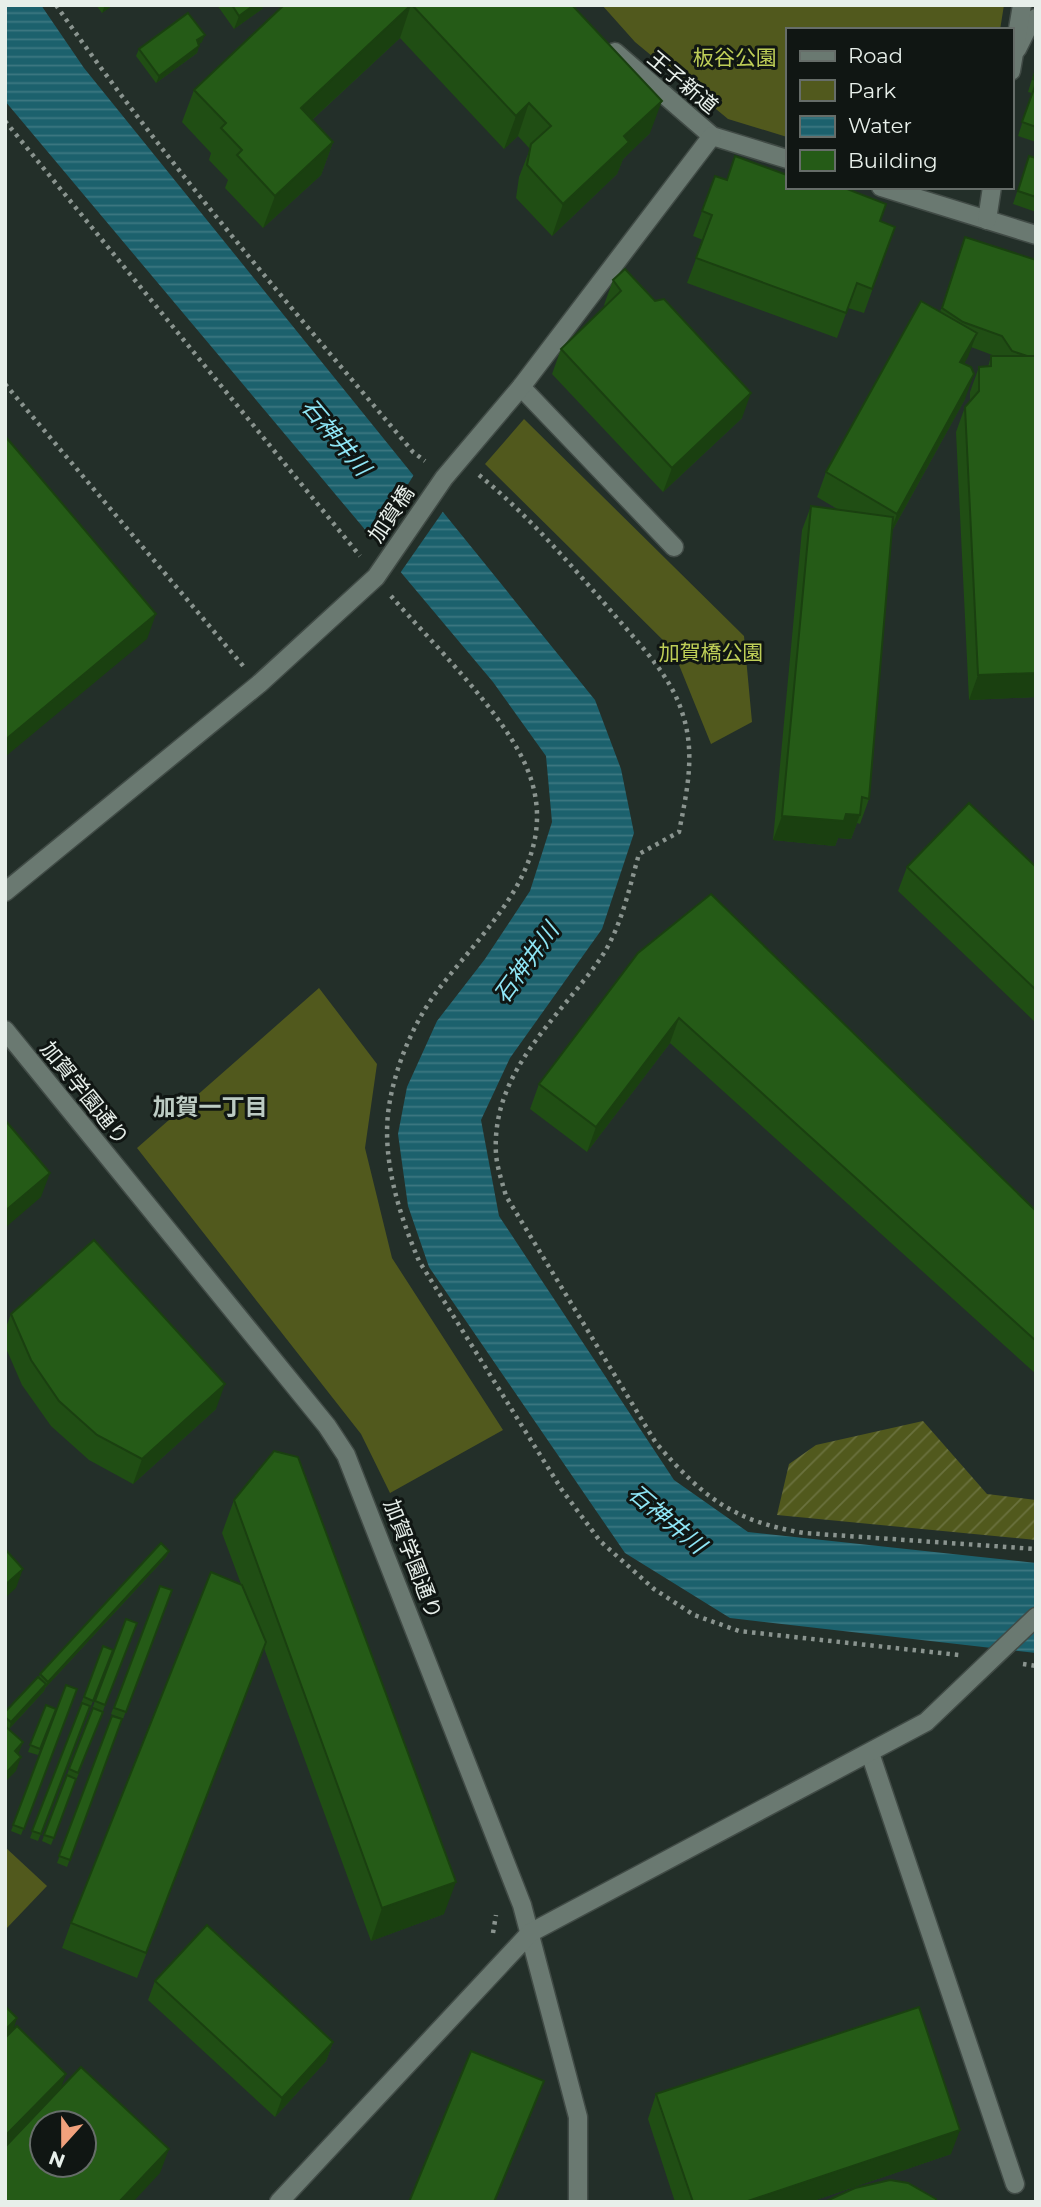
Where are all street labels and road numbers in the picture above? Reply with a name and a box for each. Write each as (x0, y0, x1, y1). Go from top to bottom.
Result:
street label: 王子新道 (643, 45, 723, 119)
street label: 加賀橋 (363, 481, 419, 547)
street label: 加賀学園通り (36, 1036, 134, 1150)
street label: 加賀学園通り (379, 1496, 447, 1622)

